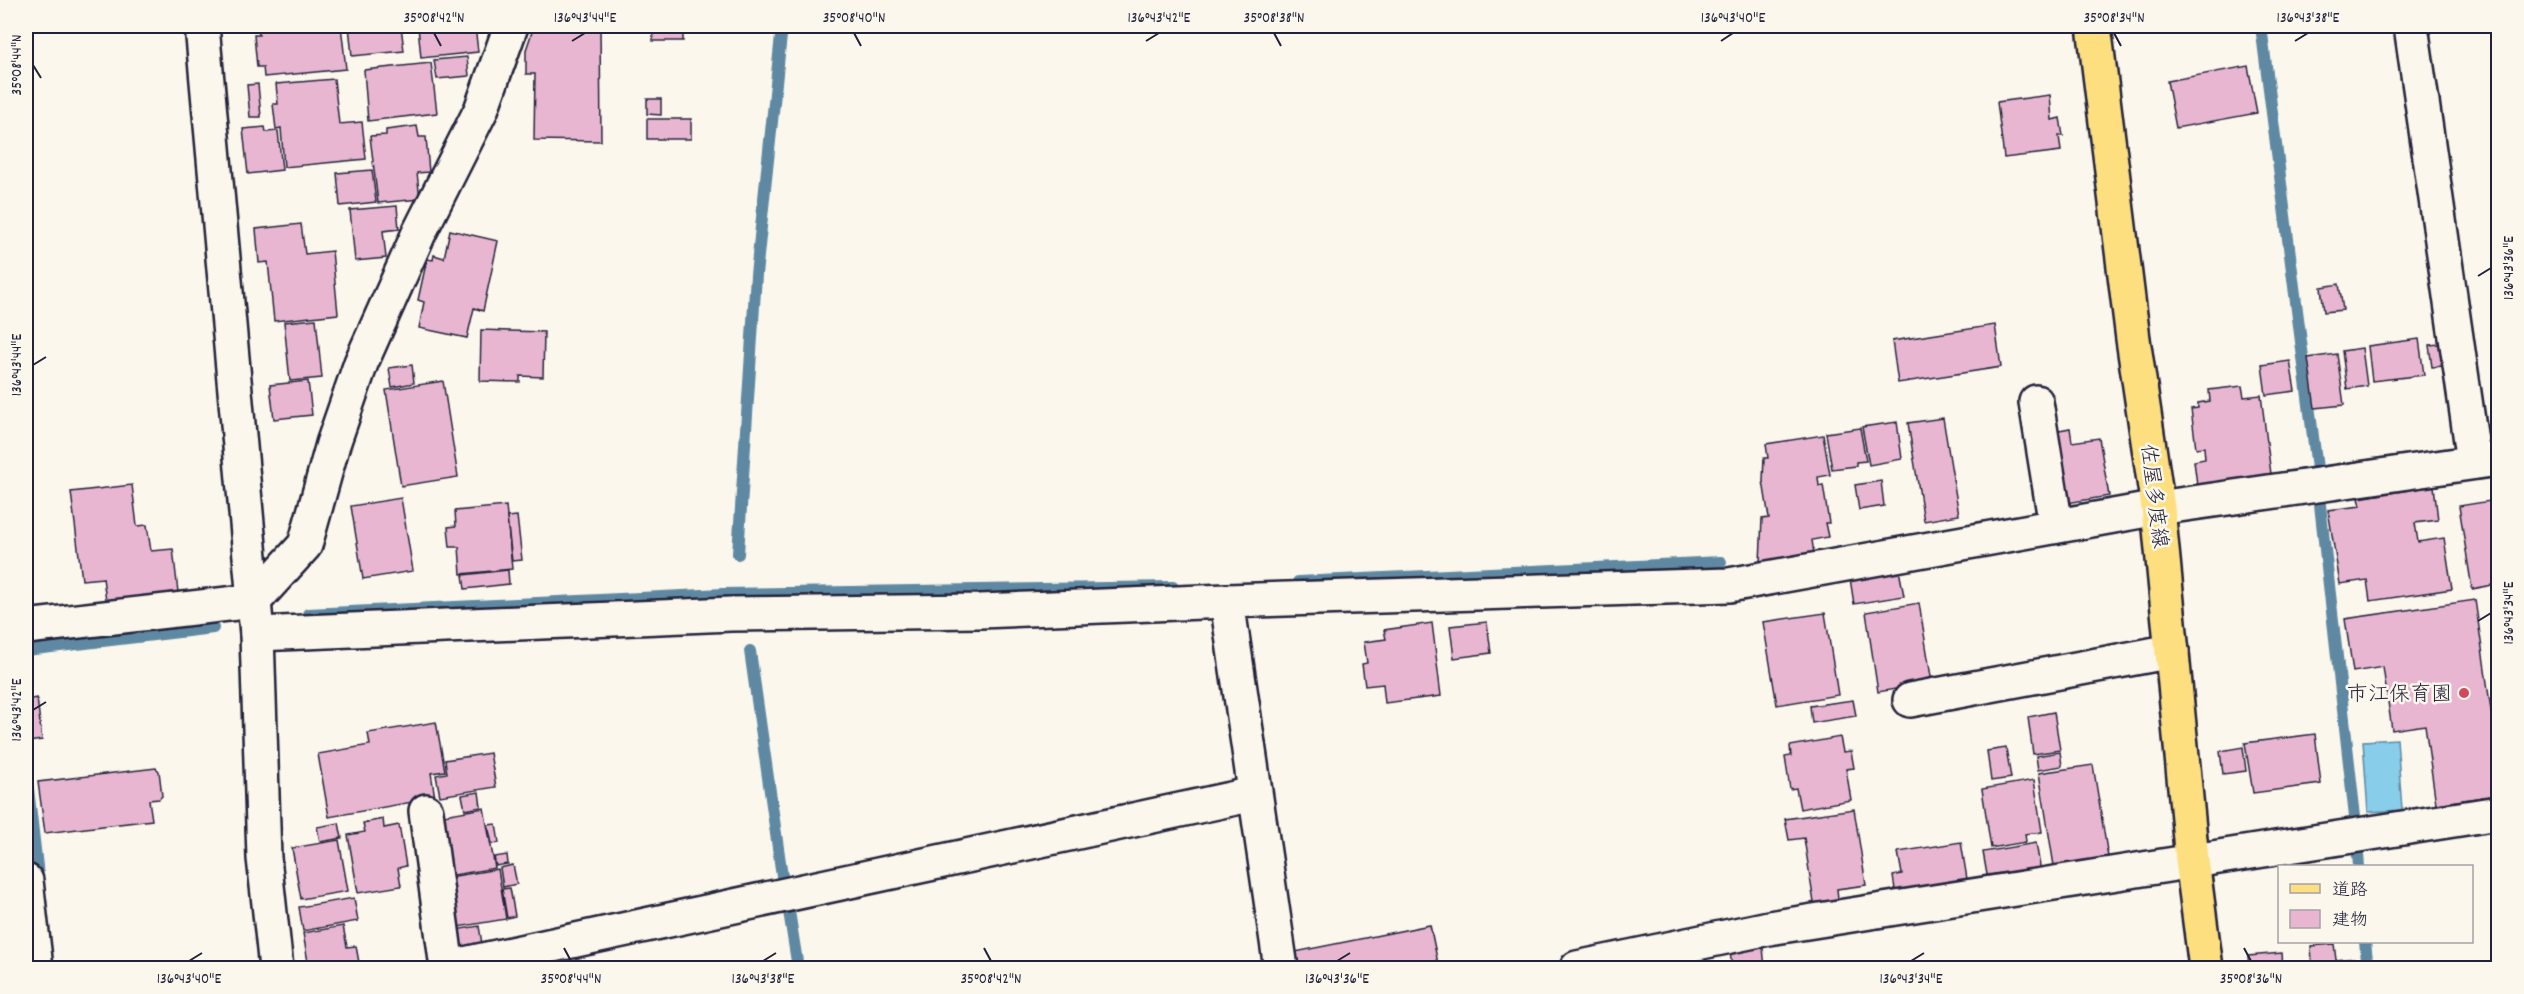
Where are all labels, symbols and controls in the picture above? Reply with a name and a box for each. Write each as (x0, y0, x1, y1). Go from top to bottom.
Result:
text: 35°08'42"N (403, 8, 465, 30)
text: 136°43'44"E (554, 8, 616, 30)
text: 35°08'40"N (823, 8, 885, 30)
text: 136°43'42"E (1128, 8, 1191, 30)
text: 35°08'38"N (1244, 8, 1305, 30)
text: 136°43'40"E (1701, 8, 1765, 30)
text: 35°08'34"N (2083, 8, 2145, 30)
text: 136°43'38"E (2277, 8, 2340, 30)
text: 35°08'44"N (7, 35, 29, 95)
text: 136°43'36"E (2499, 236, 2521, 300)
text: 136°43'44"E (7, 334, 29, 396)
street label: 佐屋多度線 (2131, 442, 2173, 550)
text: 136°43'34"E (2499, 581, 2521, 645)
text: 136°43'42"E (7, 678, 29, 741)
place label: 市江保育園 (2347, 681, 2452, 711)
marker: 市江保育園 (2457, 686, 2471, 700)
legend (2278, 865, 2473, 943)
text: 道路 (2332, 879, 2368, 904)
text: 建物 (2332, 909, 2368, 934)
text: 136°43'40"E (157, 969, 221, 991)
text: 35°08'44"N (541, 969, 601, 991)
text: 136°43'38"E (732, 969, 795, 991)
text: 35°08'42"N (960, 969, 1022, 991)
text: 136°43'36"E (1305, 969, 1369, 991)
text: 136°43'34"E (1880, 969, 1943, 991)
text: 35°08'36"N (2220, 969, 2282, 991)

